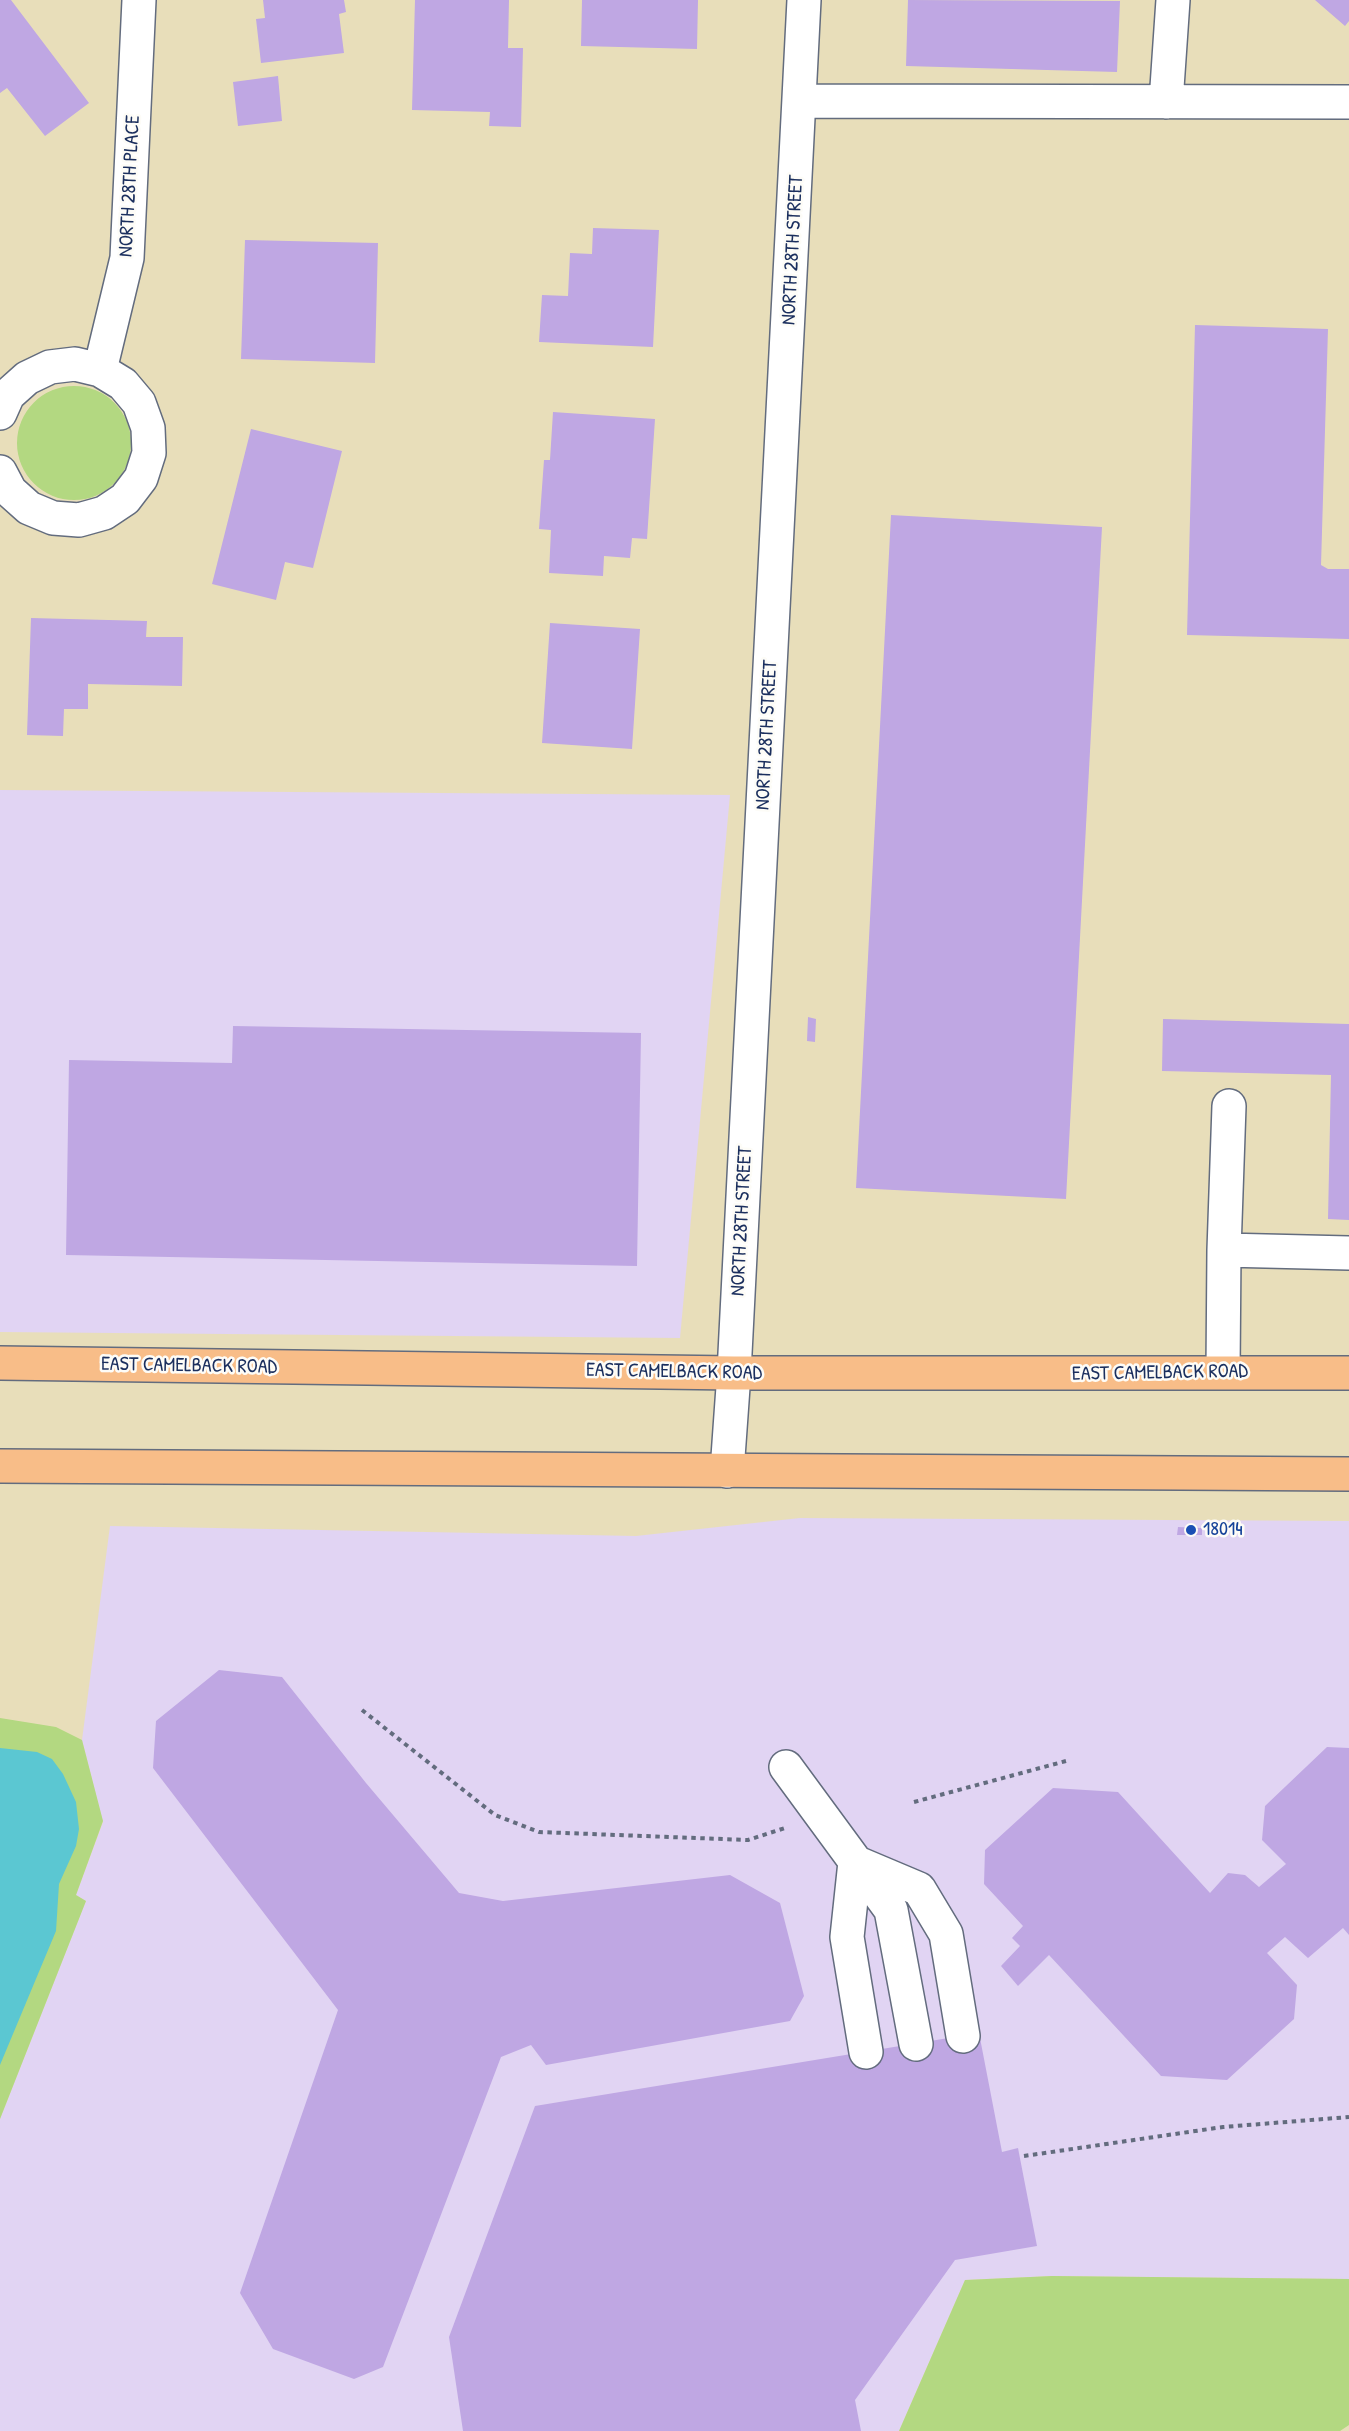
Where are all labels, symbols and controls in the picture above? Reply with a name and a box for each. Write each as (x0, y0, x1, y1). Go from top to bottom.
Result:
street label: NORTH 28TH PLACE (114, 114, 146, 258)
street label: NORTH 28TH STREET (777, 174, 809, 326)
street label: NORTH 28TH STREET (751, 659, 783, 811)
street label: NORTH 28TH STREET (726, 1145, 758, 1297)
street label: EAST CAMELBACK ROAD (101, 1352, 277, 1380)
street label: EAST CAMELBACK ROAD (586, 1358, 762, 1386)
street label: EAST CAMELBACK ROAD (1072, 1359, 1248, 1387)
place label: 18014 (1203, 1518, 1243, 1542)
marker: 18014 (1184, 1523, 1198, 1537)

